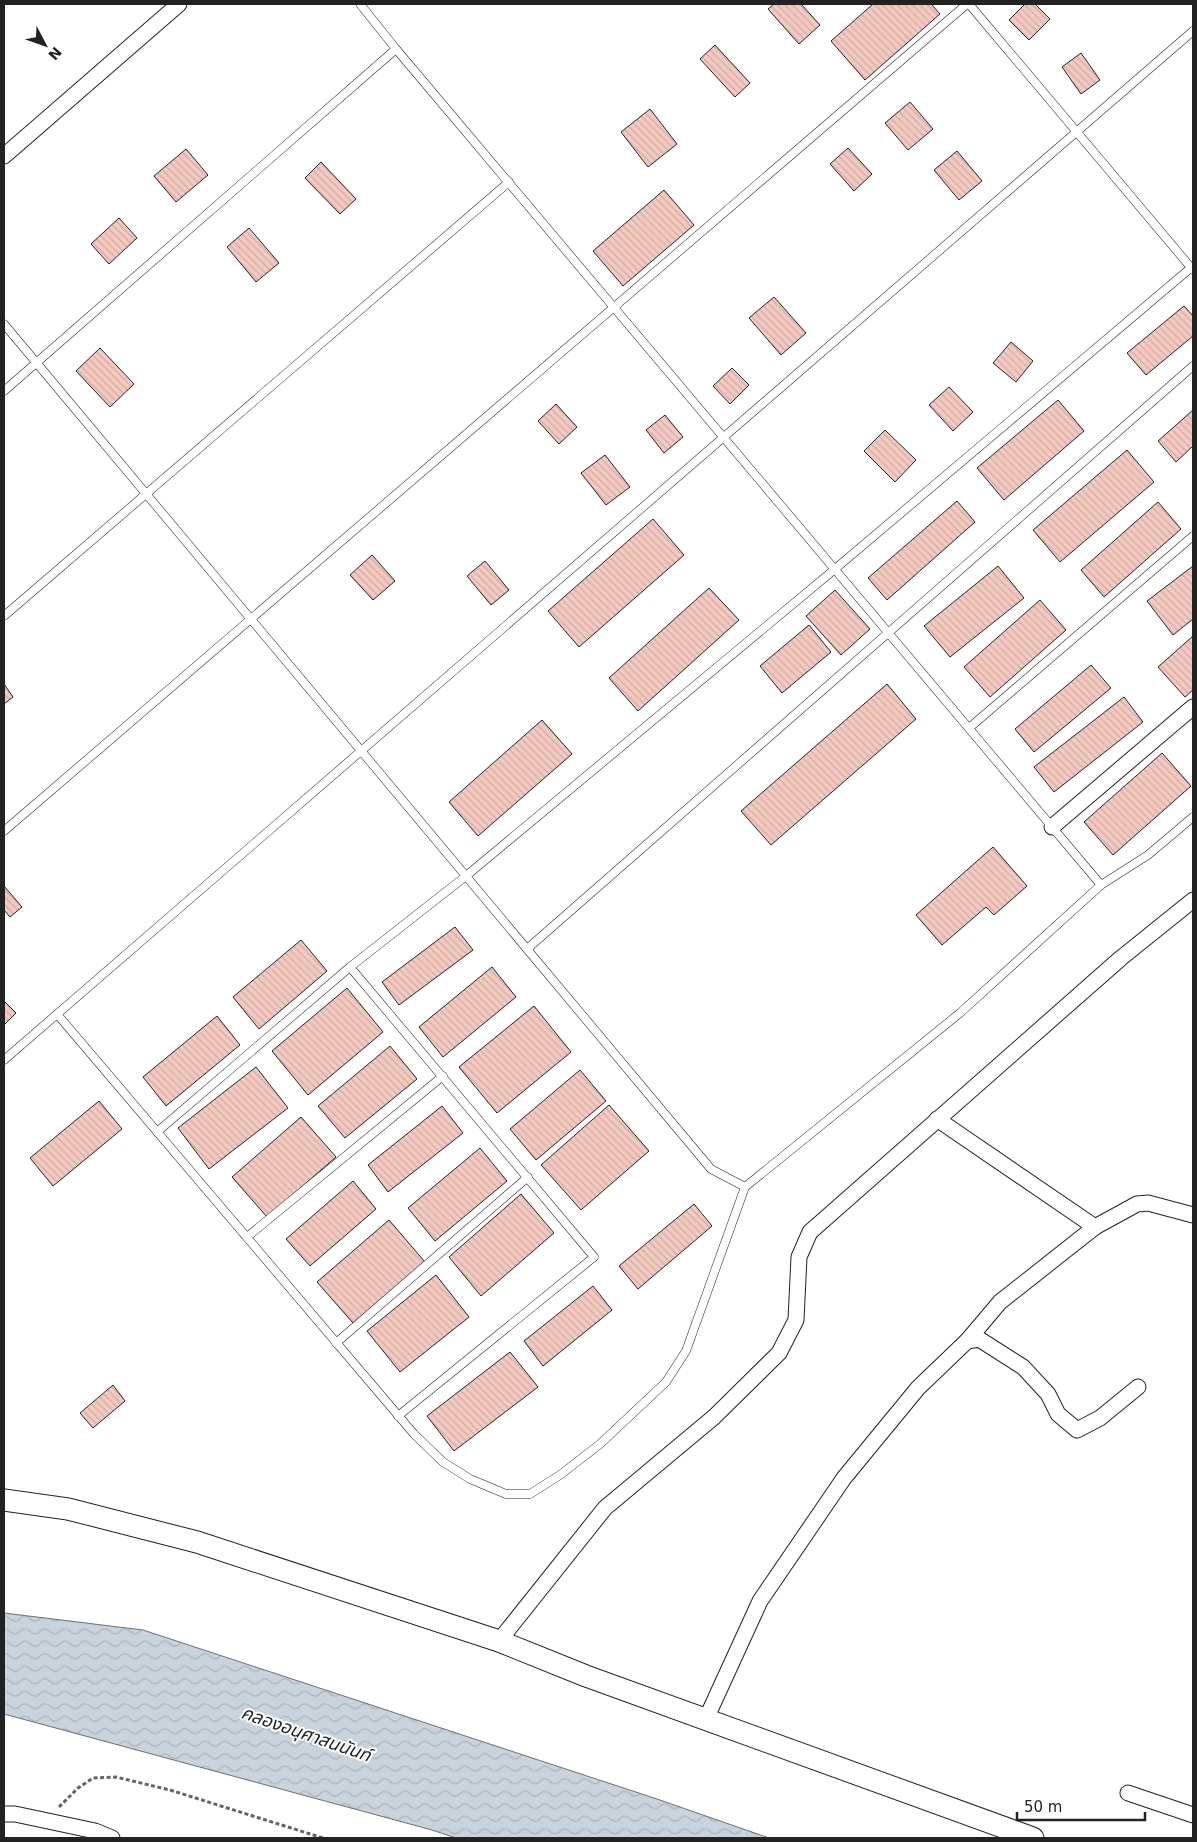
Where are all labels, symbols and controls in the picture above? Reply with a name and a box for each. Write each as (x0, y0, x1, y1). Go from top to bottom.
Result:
north arrow (20, 20, 70, 70)
text: N (45, 44, 65, 63)
water label: คลองอนุศาสนนันท์ (238, 1702, 377, 1767)
scale bar (1017, 1790, 1144, 1822)
text: 50 m (1024, 1798, 1062, 1816)

